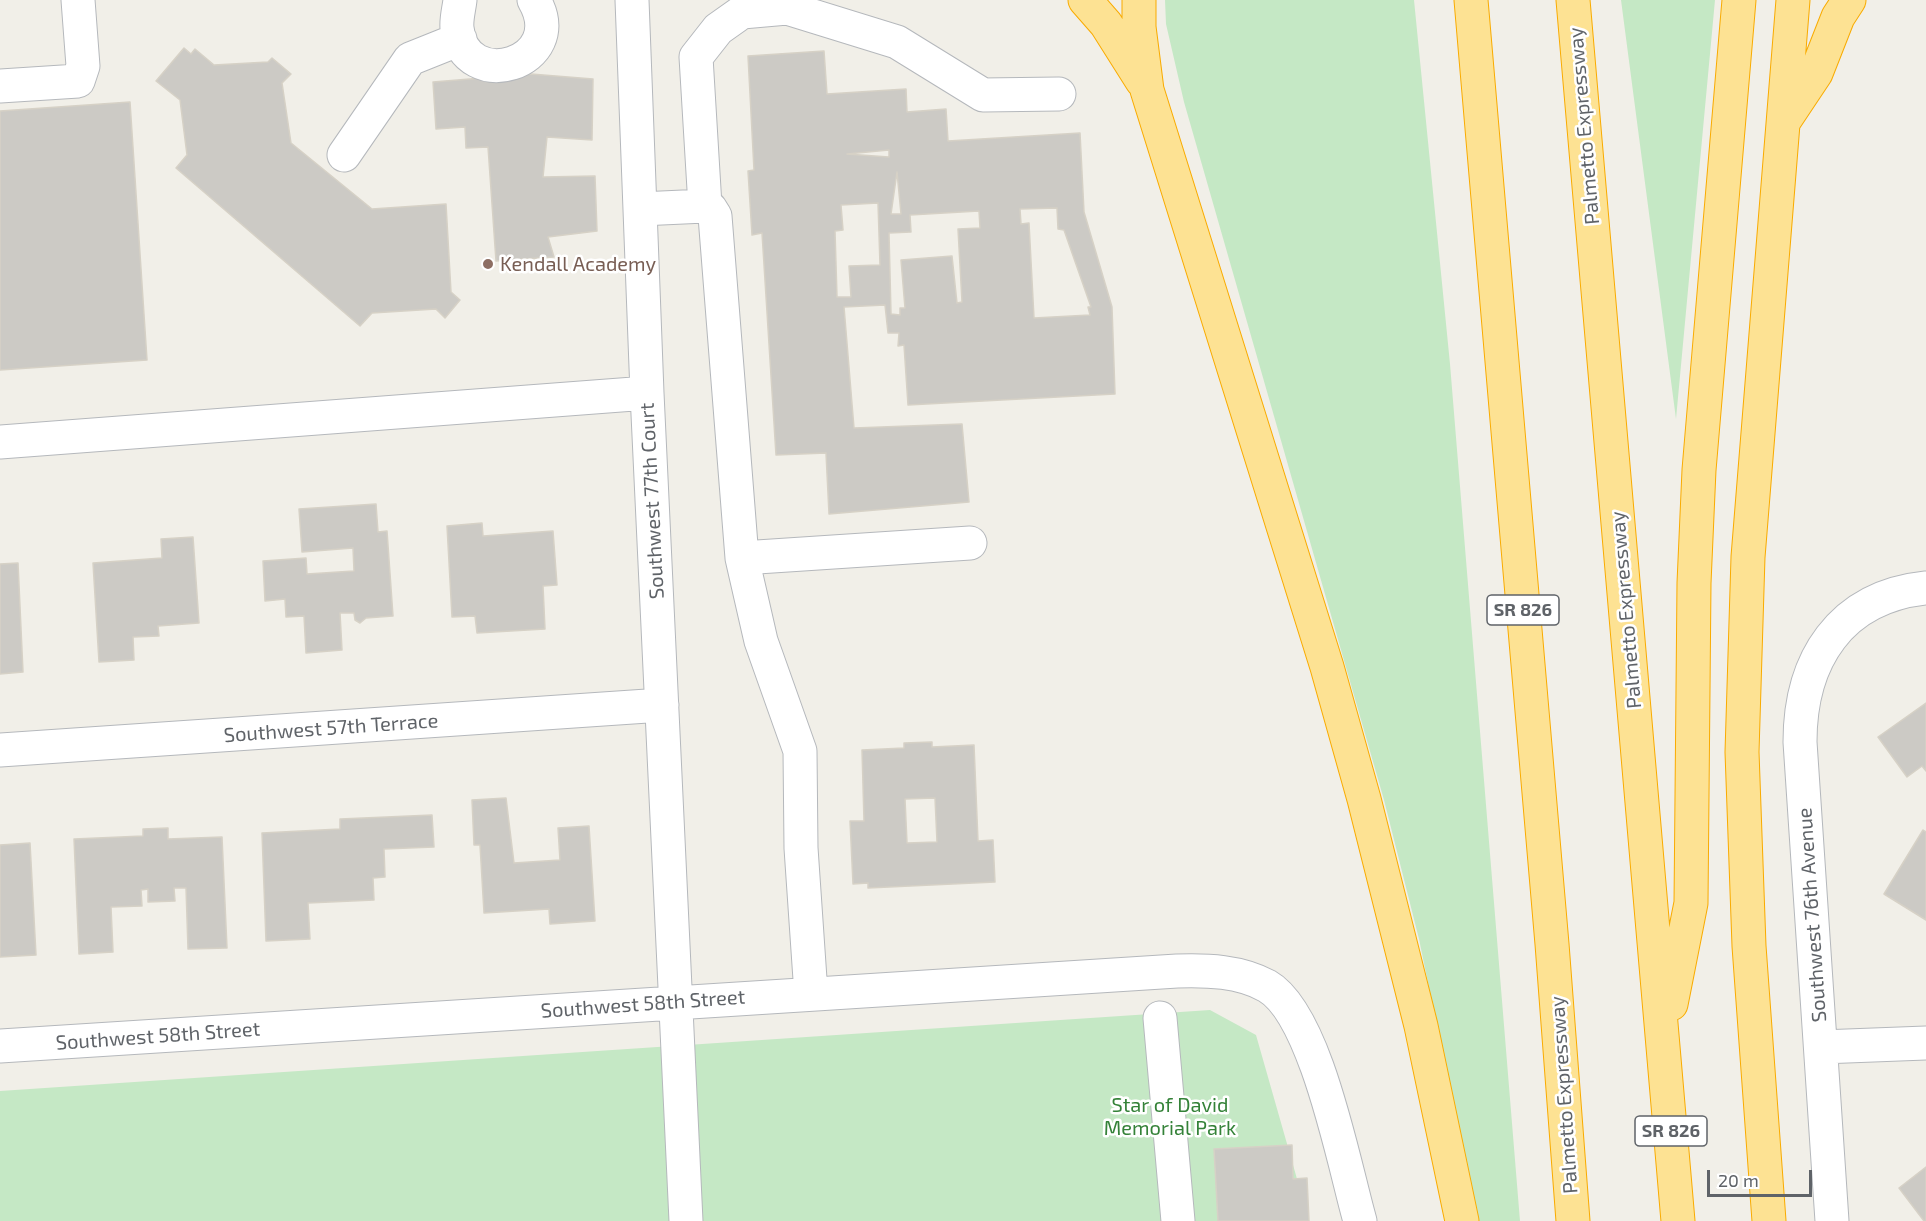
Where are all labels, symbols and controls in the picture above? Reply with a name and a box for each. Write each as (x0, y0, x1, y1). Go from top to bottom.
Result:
street label: Palmetto Expressway (1563, 26, 1605, 226)
place label: Kendall Academy (500, 252, 656, 276)
marker: Kendall Academy (481, 257, 495, 271)
street label: Southwest 77th Court (635, 402, 669, 600)
street label: Palmetto Expressway (1605, 510, 1647, 710)
road number: SR 826 (1487, 595, 1559, 625)
street label: Southwest 57th Terrace (223, 709, 439, 747)
street label: Southwest 76th Avenue (1793, 807, 1831, 1023)
street label: Southwest 58th Street (540, 985, 746, 1023)
street label: Palmetto Expressway (1545, 995, 1583, 1195)
street label: Southwest 58th Street (55, 1017, 261, 1055)
park label: Star of David Memorial Park (1104, 1093, 1236, 1140)
road number: SR 826 (1635, 1116, 1707, 1146)
scale bar (1710, 1158, 1815, 1196)
text: 20 m (1718, 1169, 1759, 1191)

